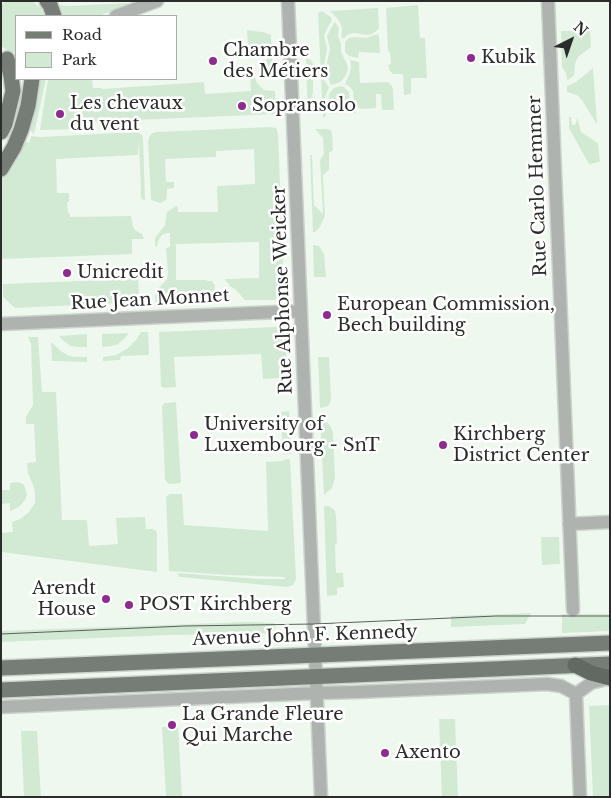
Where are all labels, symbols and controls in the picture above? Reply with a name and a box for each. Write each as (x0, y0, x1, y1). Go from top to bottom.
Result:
legend (15, 15, 178, 80)
north arrow (546, 15, 596, 65)
text: N (570, 18, 592, 40)
text: Road (62, 25, 102, 44)
place label: Chambre des Métiers (223, 40, 328, 82)
place label: Kubik (481, 47, 536, 69)
text: Park (62, 50, 97, 69)
marker: Kubik (465, 52, 477, 64)
marker: Chambre des Métiers (207, 55, 219, 67)
place label: Les chevaux du vent (70, 93, 183, 136)
place label: Sopransolo (252, 95, 356, 117)
street label: Rue Carlo Hemmer (524, 95, 552, 277)
marker: Sopransolo (236, 100, 248, 112)
marker: Les chevaux du vent (54, 108, 66, 120)
street label: Rue Alphonse Weicker (269, 185, 297, 395)
place label: Unicredit (77, 262, 164, 284)
marker: Unicredit (61, 267, 73, 279)
street label: Rue Jean Monnet (70, 285, 230, 315)
place label: European Commission, Bech building (337, 294, 555, 336)
marker: European Commission, Bech building (321, 309, 333, 321)
place label: University of Luxembourg - SnT (204, 414, 380, 456)
place label: Kirchberg District Center (453, 424, 589, 466)
marker: University of Luxembourg - SnT (188, 429, 200, 441)
marker: Kirchberg District Center (437, 439, 449, 451)
place label: Arendt House (32, 578, 96, 620)
marker: Arendt House (100, 593, 112, 605)
place label: POST Kirchberg (139, 594, 292, 616)
marker: POST Kirchberg (123, 599, 135, 611)
street label: Avenue John F. Kennedy (192, 621, 418, 651)
place label: La Grande Fleure Qui Marche (182, 704, 343, 746)
marker: La Grande Fleure Qui Marche (166, 719, 178, 731)
place label: Axento (395, 742, 461, 764)
marker: Axento (379, 747, 391, 759)

